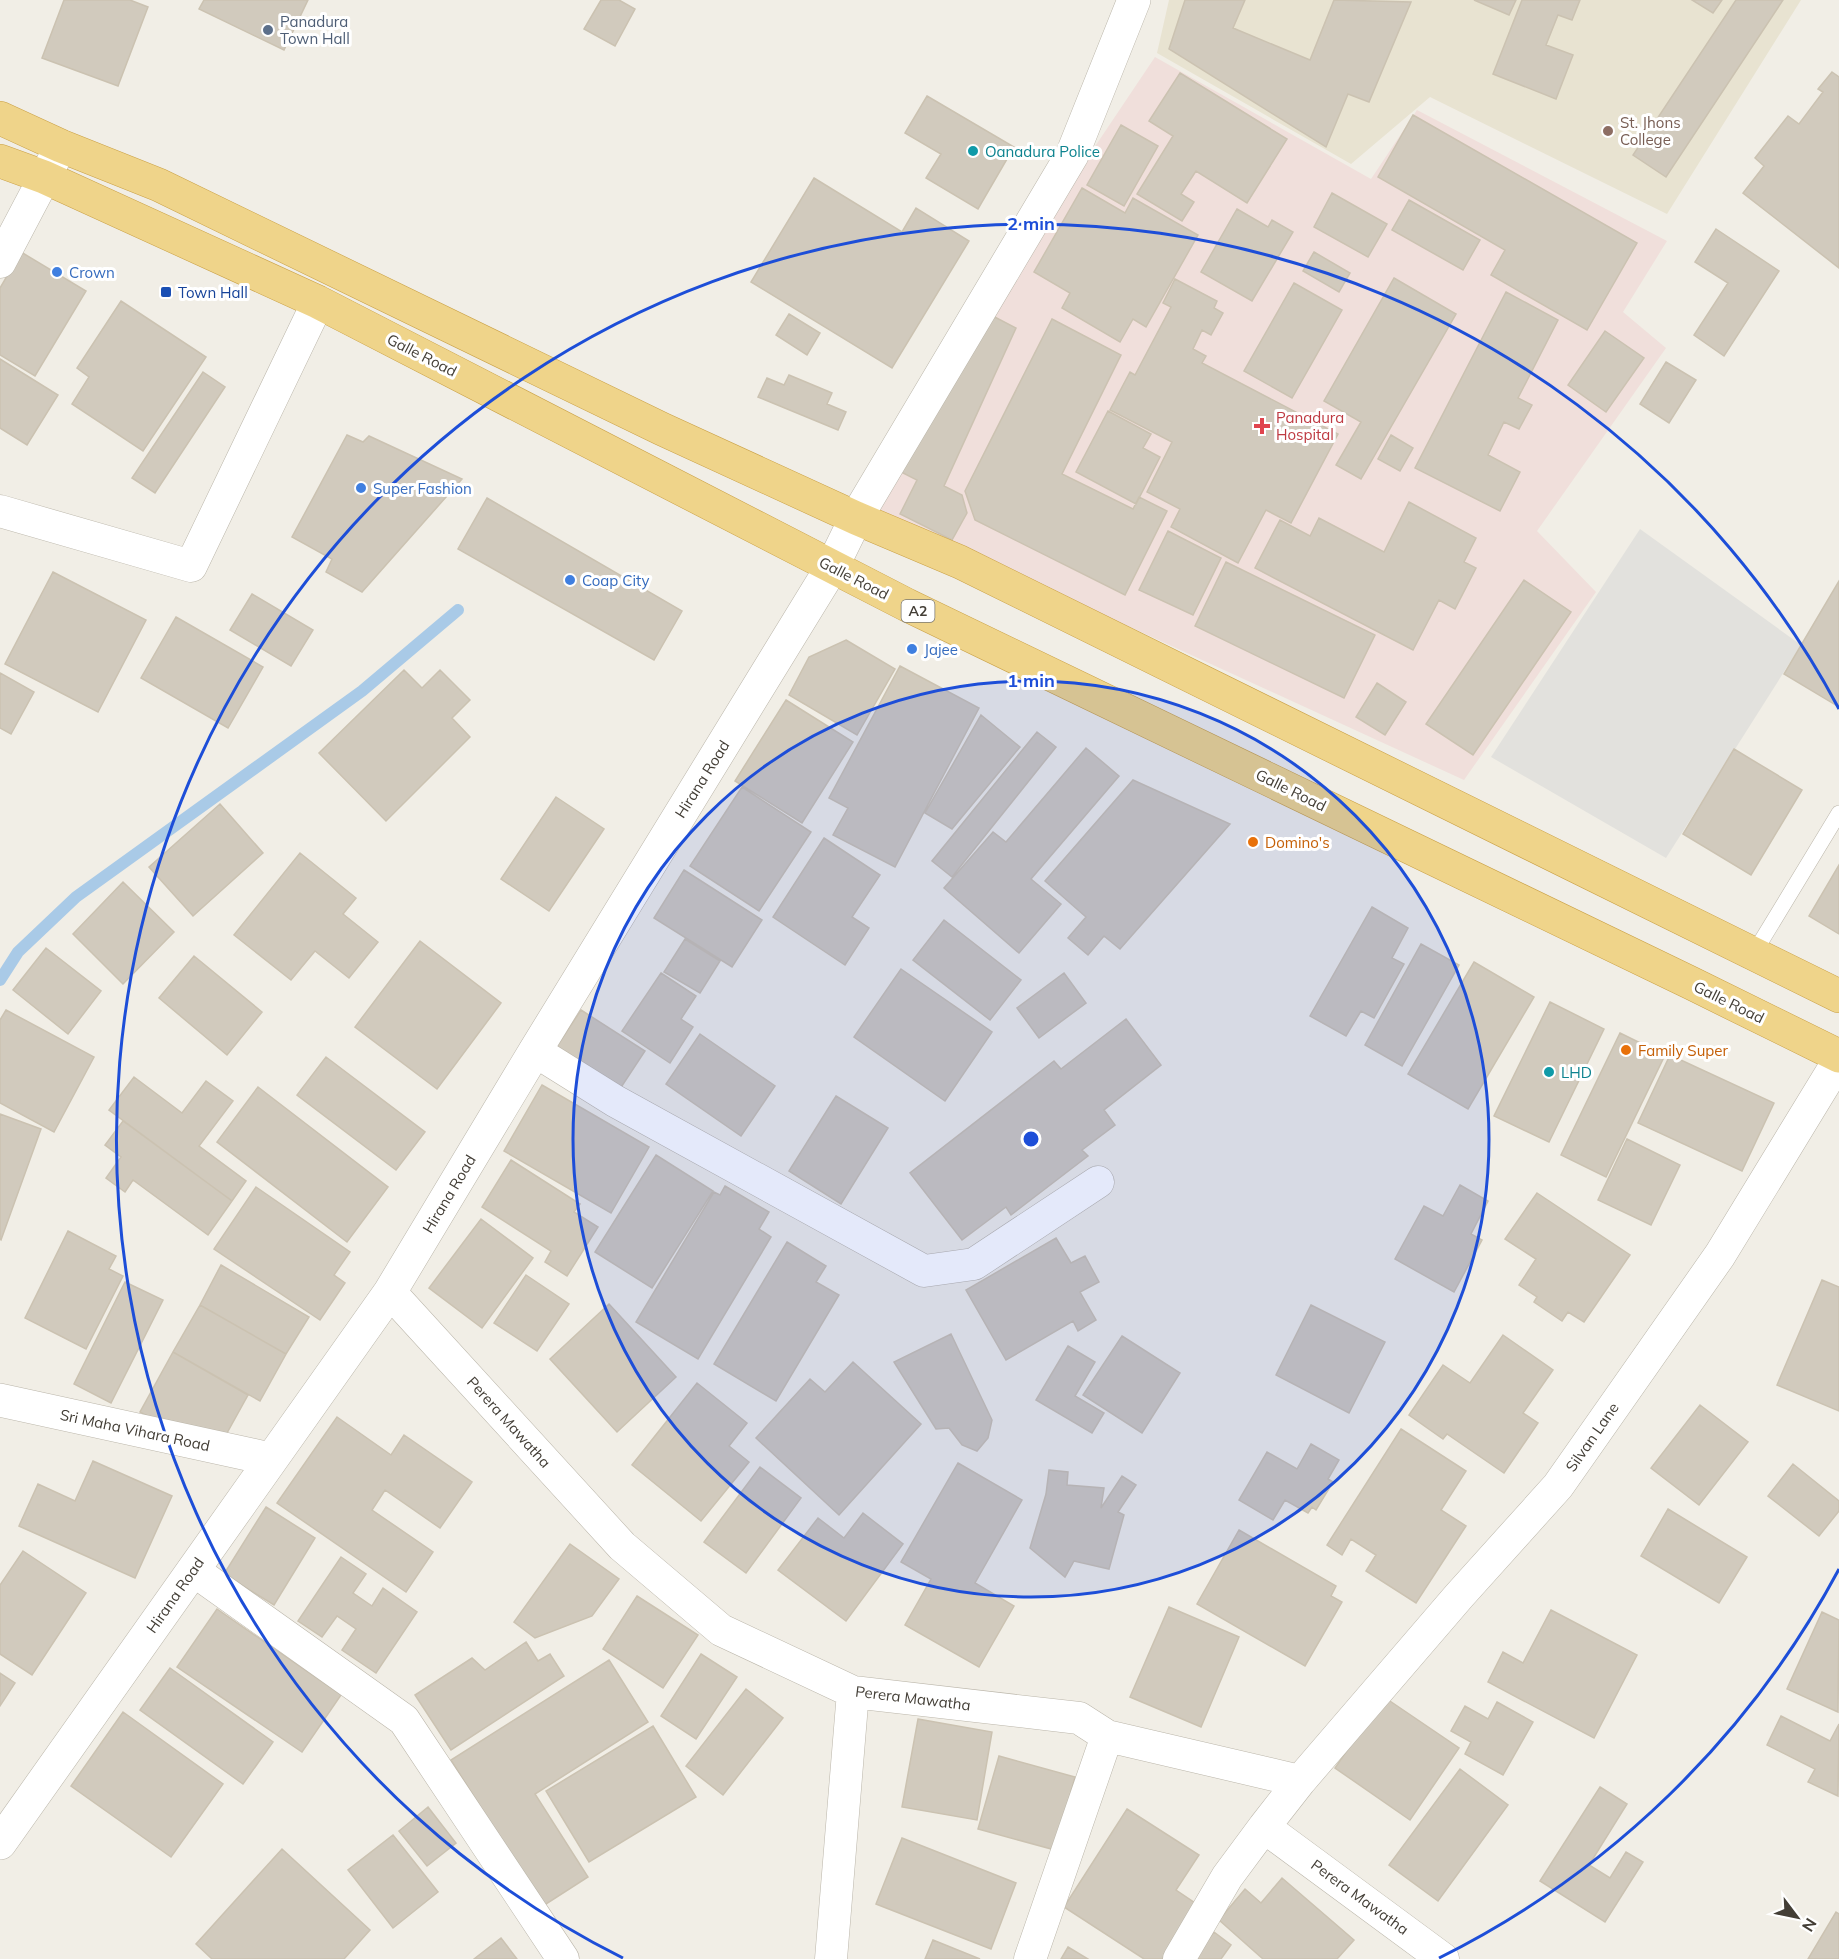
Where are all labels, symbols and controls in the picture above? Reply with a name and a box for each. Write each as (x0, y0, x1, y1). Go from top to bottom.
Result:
place label: Panadura Town Hall (280, 12, 350, 48)
marker: Panadura Town Hall (261, 23, 275, 37)
place label: St. Jhons College (1620, 113, 1681, 149)
marker: St. Jhons College (1601, 124, 1615, 138)
place label: Oanadura Police (985, 142, 1100, 161)
marker: Oanadura Police (966, 144, 980, 158)
text: 2 min (1007, 212, 1055, 235)
place label: Crown (69, 263, 115, 282)
marker: Crown (50, 265, 64, 279)
place label: Town Hall (178, 283, 248, 302)
marker: Town Hall (159, 285, 173, 299)
street label: Galle Road (384, 329, 460, 381)
place label: Panadura Hospital (1276, 408, 1344, 444)
marker: Panadura Hospital (1253, 417, 1271, 435)
place label: Super Fashion (373, 479, 472, 498)
marker: Super Fashion (354, 481, 368, 495)
street label: Galle Road (816, 552, 892, 604)
place label: Coap City (582, 571, 649, 590)
marker: Coap City (563, 573, 577, 587)
road number: A2 (902, 600, 934, 622)
place label: Jajee (924, 640, 958, 659)
marker: Jajee (905, 642, 919, 656)
text: 1 min (1007, 669, 1055, 692)
street label: Hirana Road (671, 737, 733, 821)
street label: Galle Road (1253, 765, 1329, 815)
place label: Domino's (1265, 833, 1330, 852)
marker: Domino's (1246, 835, 1260, 849)
street label: Galle Road (1691, 977, 1767, 1027)
place label: Family Super (1638, 1041, 1728, 1060)
marker: Family Super (1619, 1043, 1633, 1057)
place label: LHD (1561, 1063, 1592, 1082)
marker: LHD (1542, 1065, 1556, 1079)
centre of rings (1021, 1129, 1041, 1149)
street label: Hirana Road (418, 1151, 480, 1237)
street label: Perera Mawatha (463, 1373, 555, 1471)
street label: Silvan Lane (1561, 1399, 1623, 1475)
street label: Sri Maha Vihara Road (58, 1405, 212, 1455)
street label: Hirana Road (142, 1554, 208, 1636)
street label: Perera Mawatha (854, 1681, 972, 1715)
street label: Perera Mawatha (1307, 1855, 1413, 1939)
north arrow (1767, 1887, 1827, 1947)
text: N (1798, 1915, 1821, 1935)

